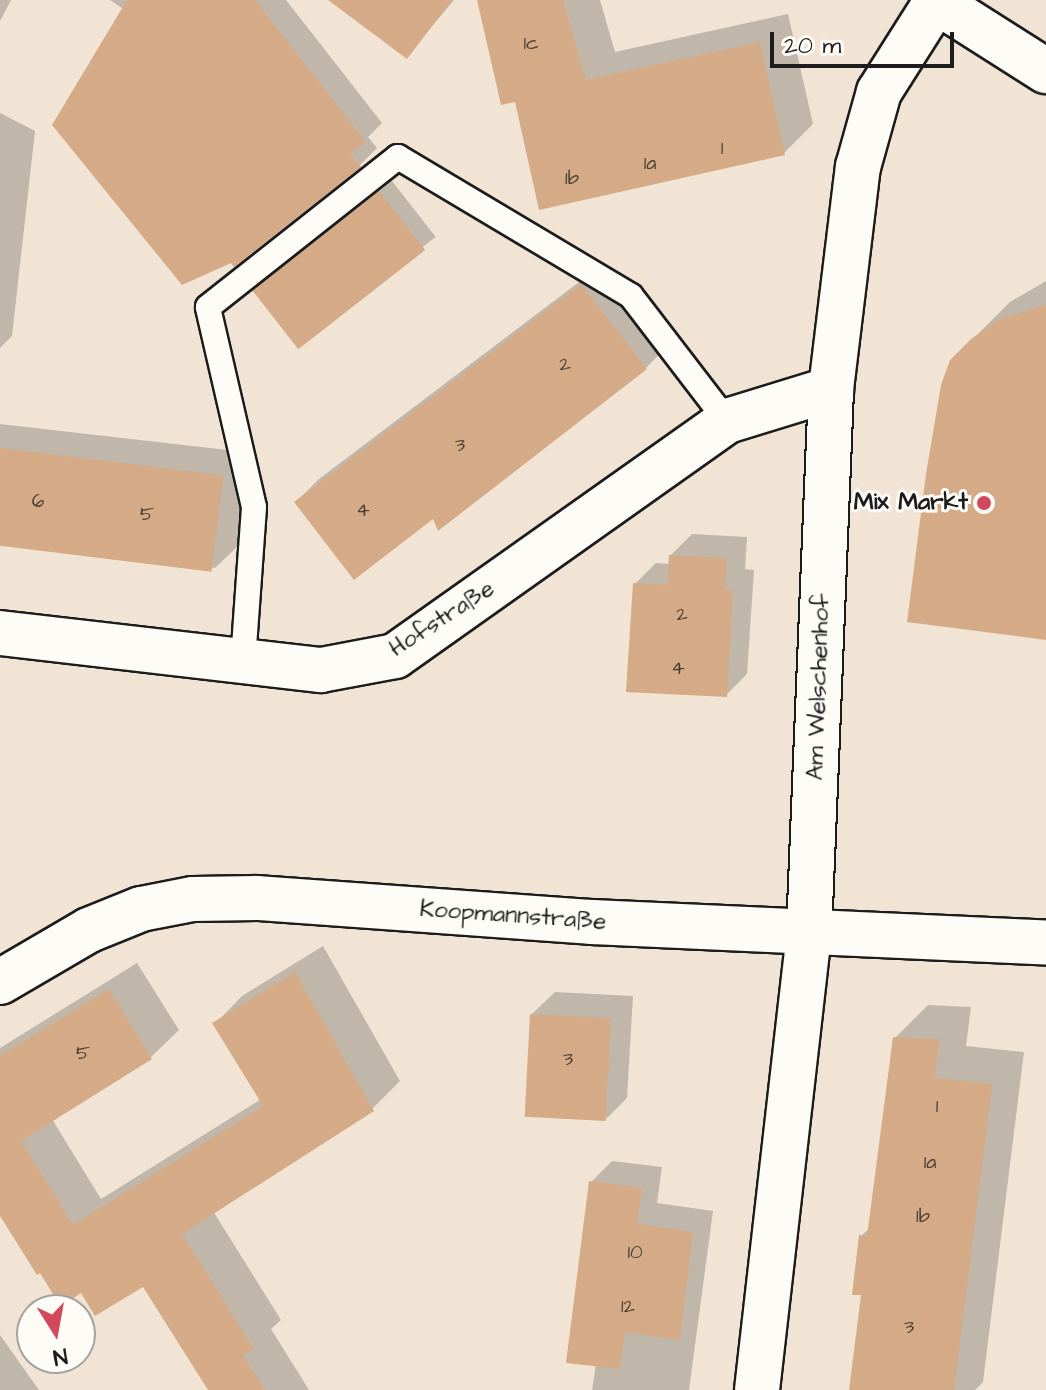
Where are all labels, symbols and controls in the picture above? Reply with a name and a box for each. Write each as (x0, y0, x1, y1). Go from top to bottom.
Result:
scale bar (774, 16, 958, 66)
text: 20 m (784, 29, 841, 63)
house number: 1c (523, 31, 539, 55)
house number: 1 (721, 136, 723, 160)
house number: 1a (644, 151, 656, 175)
house number: 1b (565, 166, 579, 190)
house number: 2 (559, 352, 571, 376)
house number: 3 (455, 433, 465, 457)
house number: 6 (32, 489, 44, 513)
place label: Mix Markt (854, 489, 968, 517)
marker: Mix Markt (975, 494, 993, 512)
house number: 4 (356, 498, 370, 522)
house number: 5 (140, 502, 154, 526)
street label: Hofstraße (384, 574, 500, 664)
street label: Am Welschenhof (801, 593, 837, 781)
house number: 2 (676, 602, 688, 626)
house number: 4 (671, 656, 685, 680)
street label: Koopmannstraße (419, 895, 607, 937)
house number: 5 (76, 1041, 90, 1065)
house number: 3 (563, 1047, 573, 1071)
house number: 1 (936, 1094, 938, 1118)
house number: 1a (924, 1150, 936, 1174)
house number: 1b (916, 1204, 930, 1228)
house number: 10 (627, 1240, 643, 1264)
north arrow (16, 1294, 96, 1374)
house number: 12 (621, 1294, 635, 1318)
house number: 3 (904, 1315, 914, 1339)
text: N (51, 1340, 70, 1373)

